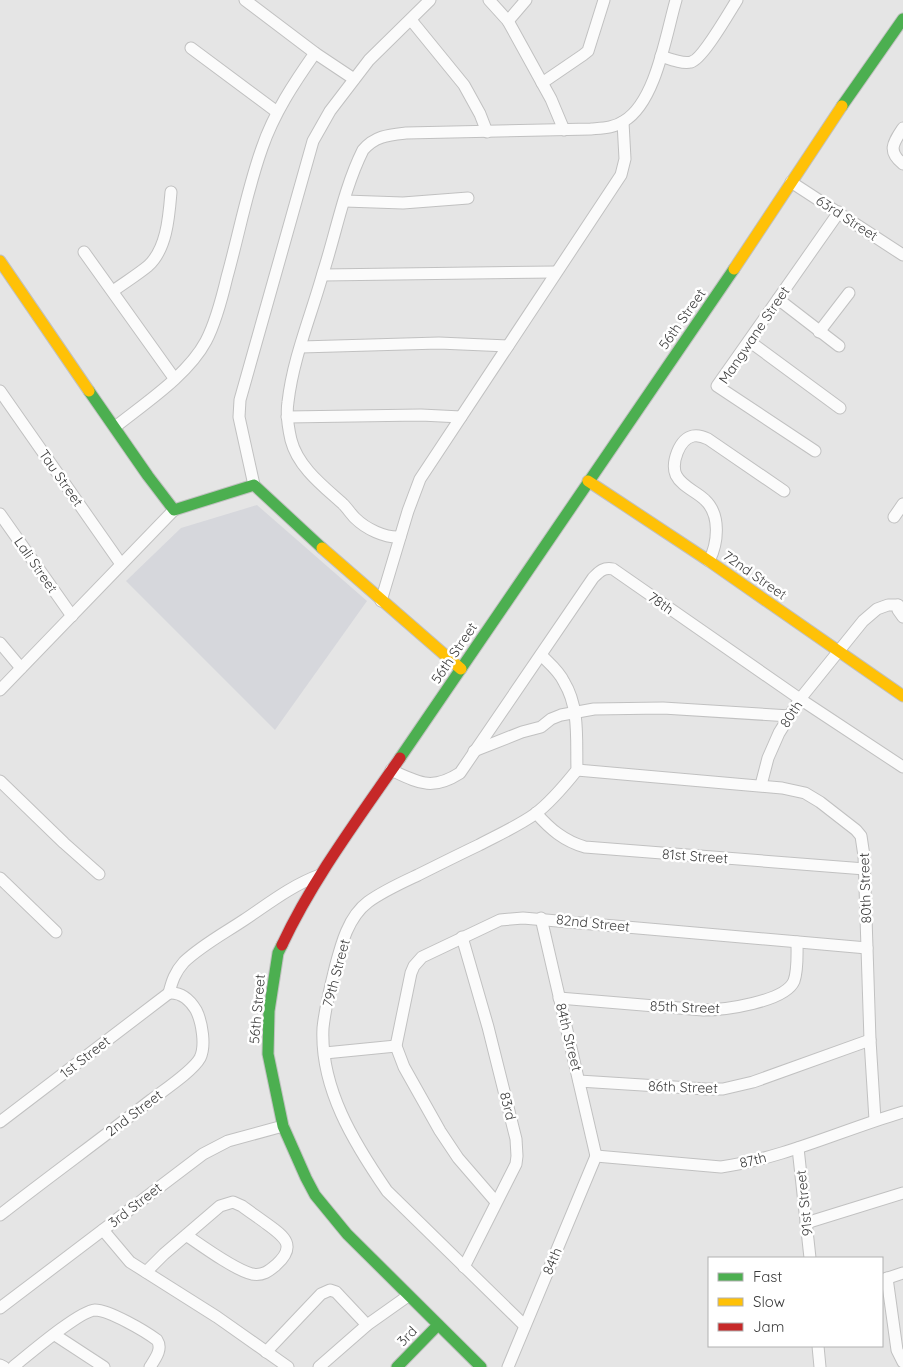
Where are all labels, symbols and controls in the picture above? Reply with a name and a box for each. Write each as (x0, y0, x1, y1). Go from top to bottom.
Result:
street label: 63rd Street (813, 191, 882, 245)
street label: Mangwane Street (715, 282, 793, 387)
street label: 56th Street (655, 285, 710, 353)
street label: Tau Street (35, 446, 87, 510)
street label: Lali Street (10, 534, 62, 597)
street label: 72nd Street (720, 547, 791, 604)
street label: 78th (645, 588, 677, 618)
street label: 56th Street (427, 619, 481, 687)
street label: 80th (776, 697, 806, 731)
street label: 81st Street (661, 845, 729, 867)
street label: 80th Street (855, 852, 875, 924)
street label: 82nd Street (555, 910, 631, 936)
street label: 79th Street (318, 937, 354, 1009)
street label: 56th Street (245, 973, 269, 1045)
street label: 85th Street (650, 997, 721, 1017)
street label: 84th Street (552, 1001, 586, 1073)
street label: 1st Street (56, 1032, 114, 1082)
street label: 86th Street (648, 1077, 718, 1097)
street label: 2nd Street (102, 1086, 166, 1140)
street label: 83rd (496, 1090, 520, 1122)
street label: 87th (738, 1148, 768, 1172)
street label: 91st Street (792, 1169, 816, 1237)
street label: 3rd Street (105, 1178, 166, 1231)
street label: 84th (538, 1245, 566, 1277)
legend (708, 1257, 883, 1347)
text: Fast (753, 1267, 782, 1286)
text: Slow (753, 1292, 785, 1311)
text: Jam (753, 1317, 784, 1336)
street label: 3rd (393, 1322, 421, 1350)

